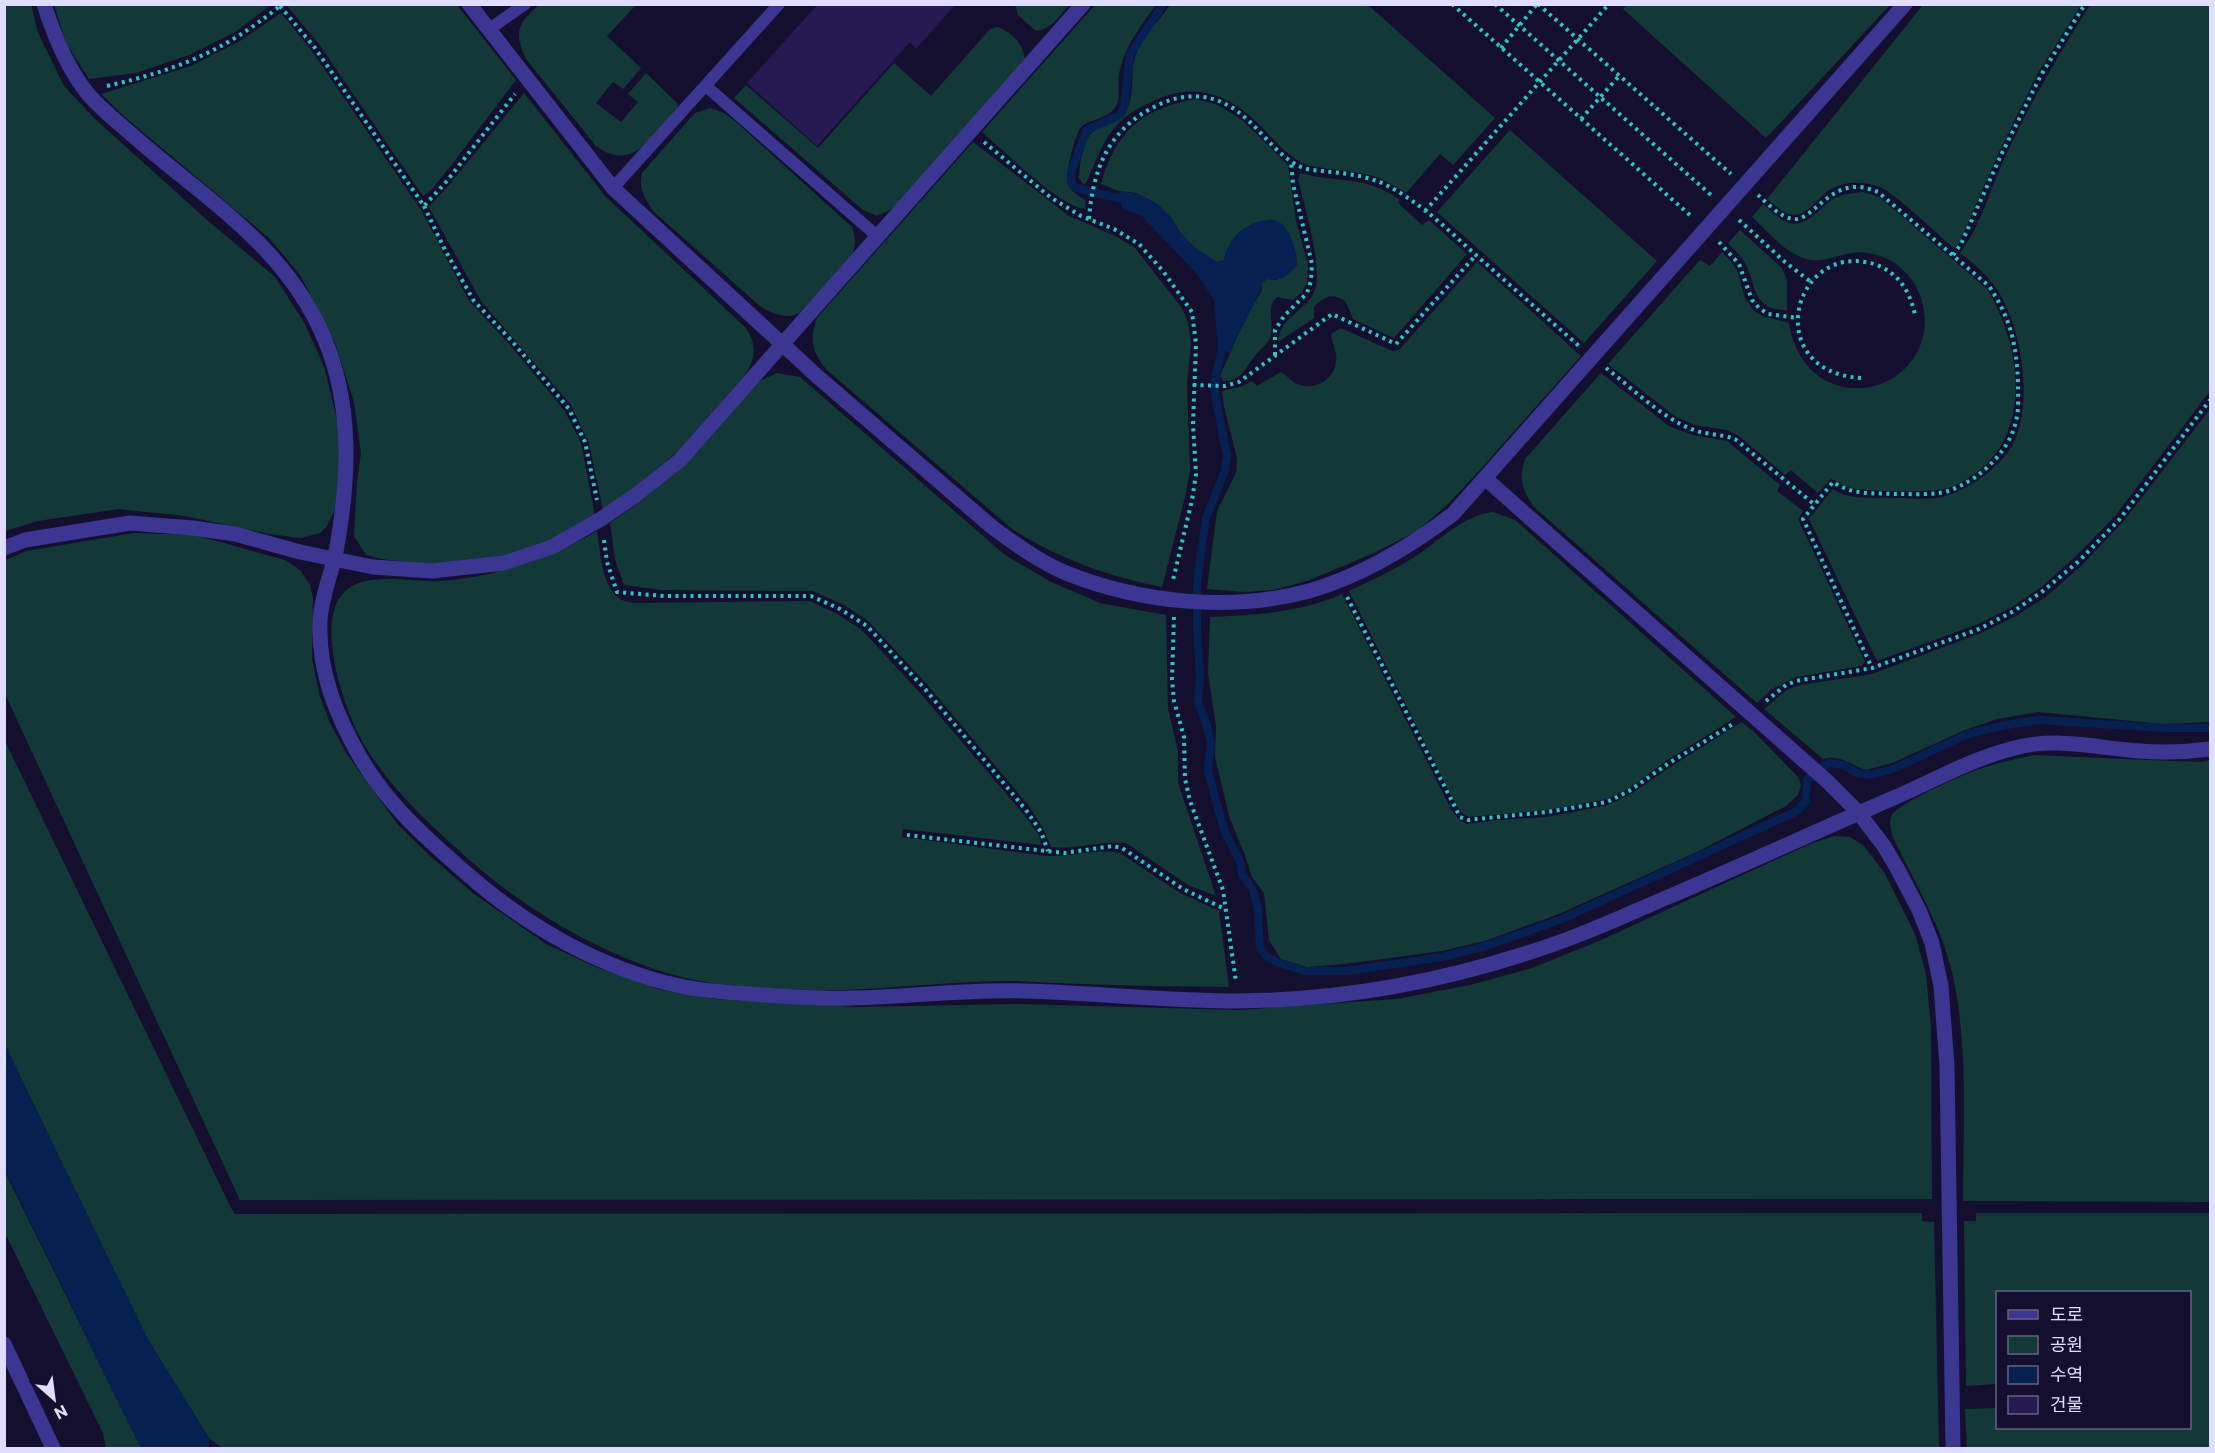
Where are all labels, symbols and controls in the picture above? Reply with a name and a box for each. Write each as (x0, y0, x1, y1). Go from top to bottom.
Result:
legend (1996, 1291, 2191, 1429)
text: 도로 (2050, 1303, 2083, 1325)
text: 공원 (2050, 1333, 2083, 1355)
text: 수역 (2050, 1363, 2083, 1385)
north arrow (24, 1369, 84, 1429)
text: 건물 (2050, 1393, 2083, 1415)
text: N (52, 1401, 71, 1424)

